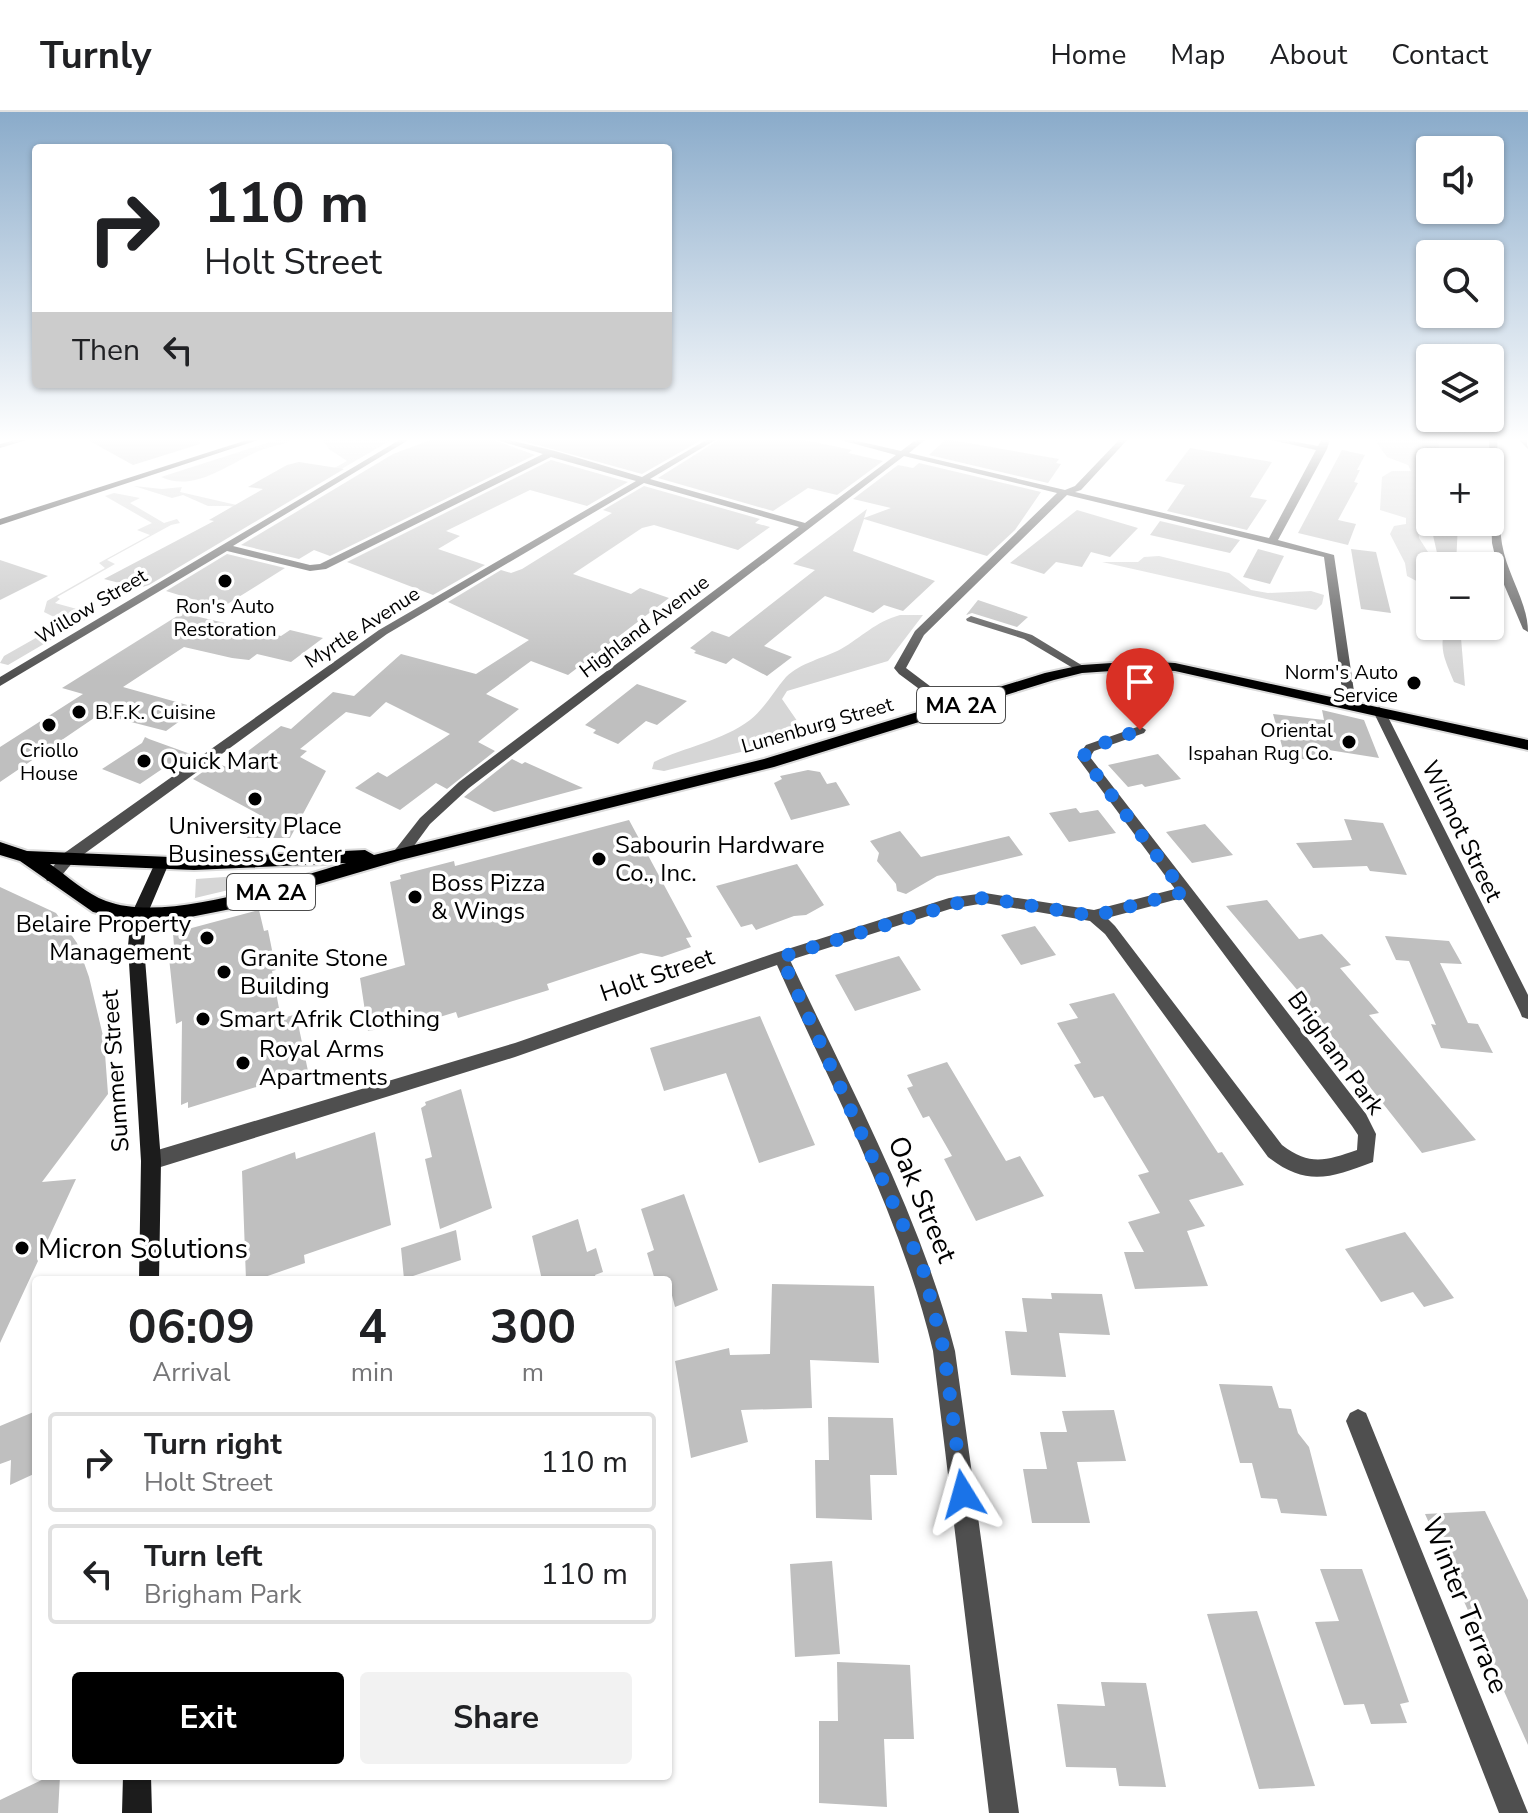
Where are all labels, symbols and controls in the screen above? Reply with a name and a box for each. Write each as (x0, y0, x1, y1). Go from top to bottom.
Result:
text: Turnly (40, 30, 152, 81)
text: Home (1051, 36, 1126, 74)
text: Map (1170, 36, 1225, 74)
text: About (1269, 36, 1347, 74)
text: Contact (1391, 36, 1488, 74)
map controls (1416, 136, 1504, 640)
button: sound (1416, 136, 1504, 224)
text: 110 m (204, 165, 369, 242)
icon: right (72, 176, 176, 280)
text: Holt Street (204, 238, 382, 287)
button: search (1416, 240, 1504, 328)
icon: left (156, 328, 200, 372)
text: Then (72, 330, 140, 371)
button: layers (1416, 344, 1504, 432)
button: + (1416, 448, 1504, 536)
button: − (1416, 552, 1504, 640)
street label: Willow Street (30, 562, 153, 650)
street label: Highland Avenue (574, 569, 715, 684)
marker: Ron's Auto Restoration (216, 572, 234, 590)
street label: Myrtle Avenue (300, 580, 425, 675)
place label: Ron's Auto Restoration (173, 593, 277, 643)
pin (1106, 648, 1174, 730)
place label: Norm's Auto Service (1285, 659, 1398, 709)
icon: arrive (1118, 660, 1162, 704)
marker: Norm's Auto Service (1405, 674, 1423, 692)
road number: MA 2A (917, 687, 1005, 723)
street label: Lunenburg Street (738, 691, 897, 760)
place label: B.F.K. Cuisine (95, 699, 216, 726)
marker: B.F.K. Cuisine (70, 703, 88, 721)
marker: Criollo House (40, 716, 58, 734)
place label: Oriental Ispahan Rug Co. (1188, 717, 1333, 767)
marker: Oriental Ispahan Rug Co. (1340, 733, 1358, 751)
place label: Criollo House (19, 737, 79, 787)
place label: Quick Mart (160, 745, 278, 777)
marker: Quick Mart (135, 752, 153, 770)
street label: Wilmot Street (1414, 755, 1510, 907)
marker: University Place Business Center (246, 790, 264, 808)
place label: University Place Business Center (168, 810, 342, 870)
place label: Sabourin Hardware Co., Inc. (615, 829, 825, 889)
marker: Sabourin Hardware Co., Inc. (590, 850, 608, 868)
place label: Boss Pizza & Wings (431, 867, 545, 927)
road number: MA 2A (227, 874, 315, 910)
marker: Boss Pizza & Wings (406, 888, 424, 906)
place label: Belaire Property Management (16, 908, 192, 968)
marker: Belaire Property Management (198, 929, 216, 947)
street label: Holt Street (596, 940, 719, 1009)
place label: Granite Stone Building (240, 942, 388, 1002)
marker: Granite Stone Building (215, 963, 233, 981)
street label: Brigham Park (1280, 985, 1392, 1122)
street label: Summer Street (93, 988, 137, 1153)
place label: Smart Afrik Clothing (219, 1003, 440, 1035)
marker: Smart Afrik Clothing (194, 1010, 212, 1028)
place label: Royal Arms Apartments (259, 1033, 388, 1093)
marker: Royal Arms Apartments (234, 1054, 252, 1072)
street label: Oak Street (878, 1130, 966, 1269)
place label: Micron Solutions (38, 1230, 248, 1268)
marker: Micron Solutions (13, 1239, 31, 1257)
text: 06:09 (128, 1294, 255, 1360)
text: 4 (358, 1294, 387, 1360)
text: 300 (490, 1294, 576, 1360)
text: Arrival (152, 1355, 231, 1390)
text: min (351, 1355, 394, 1390)
text: m (522, 1355, 544, 1390)
text: Turn right (144, 1424, 282, 1465)
icon: right (76, 1440, 120, 1484)
text: 110 m (541, 1442, 628, 1483)
position arrow (921, 1452, 1005, 1536)
text: Holt Street (144, 1465, 272, 1500)
street label: Winter Terrace (1412, 1512, 1518, 1699)
text: Turn left (144, 1536, 262, 1577)
icon: left (76, 1552, 120, 1596)
text: 110 m (541, 1554, 628, 1595)
text: Brigham Park (144, 1577, 302, 1612)
button: Exit (72, 1672, 344, 1764)
button: Share (360, 1672, 632, 1764)

